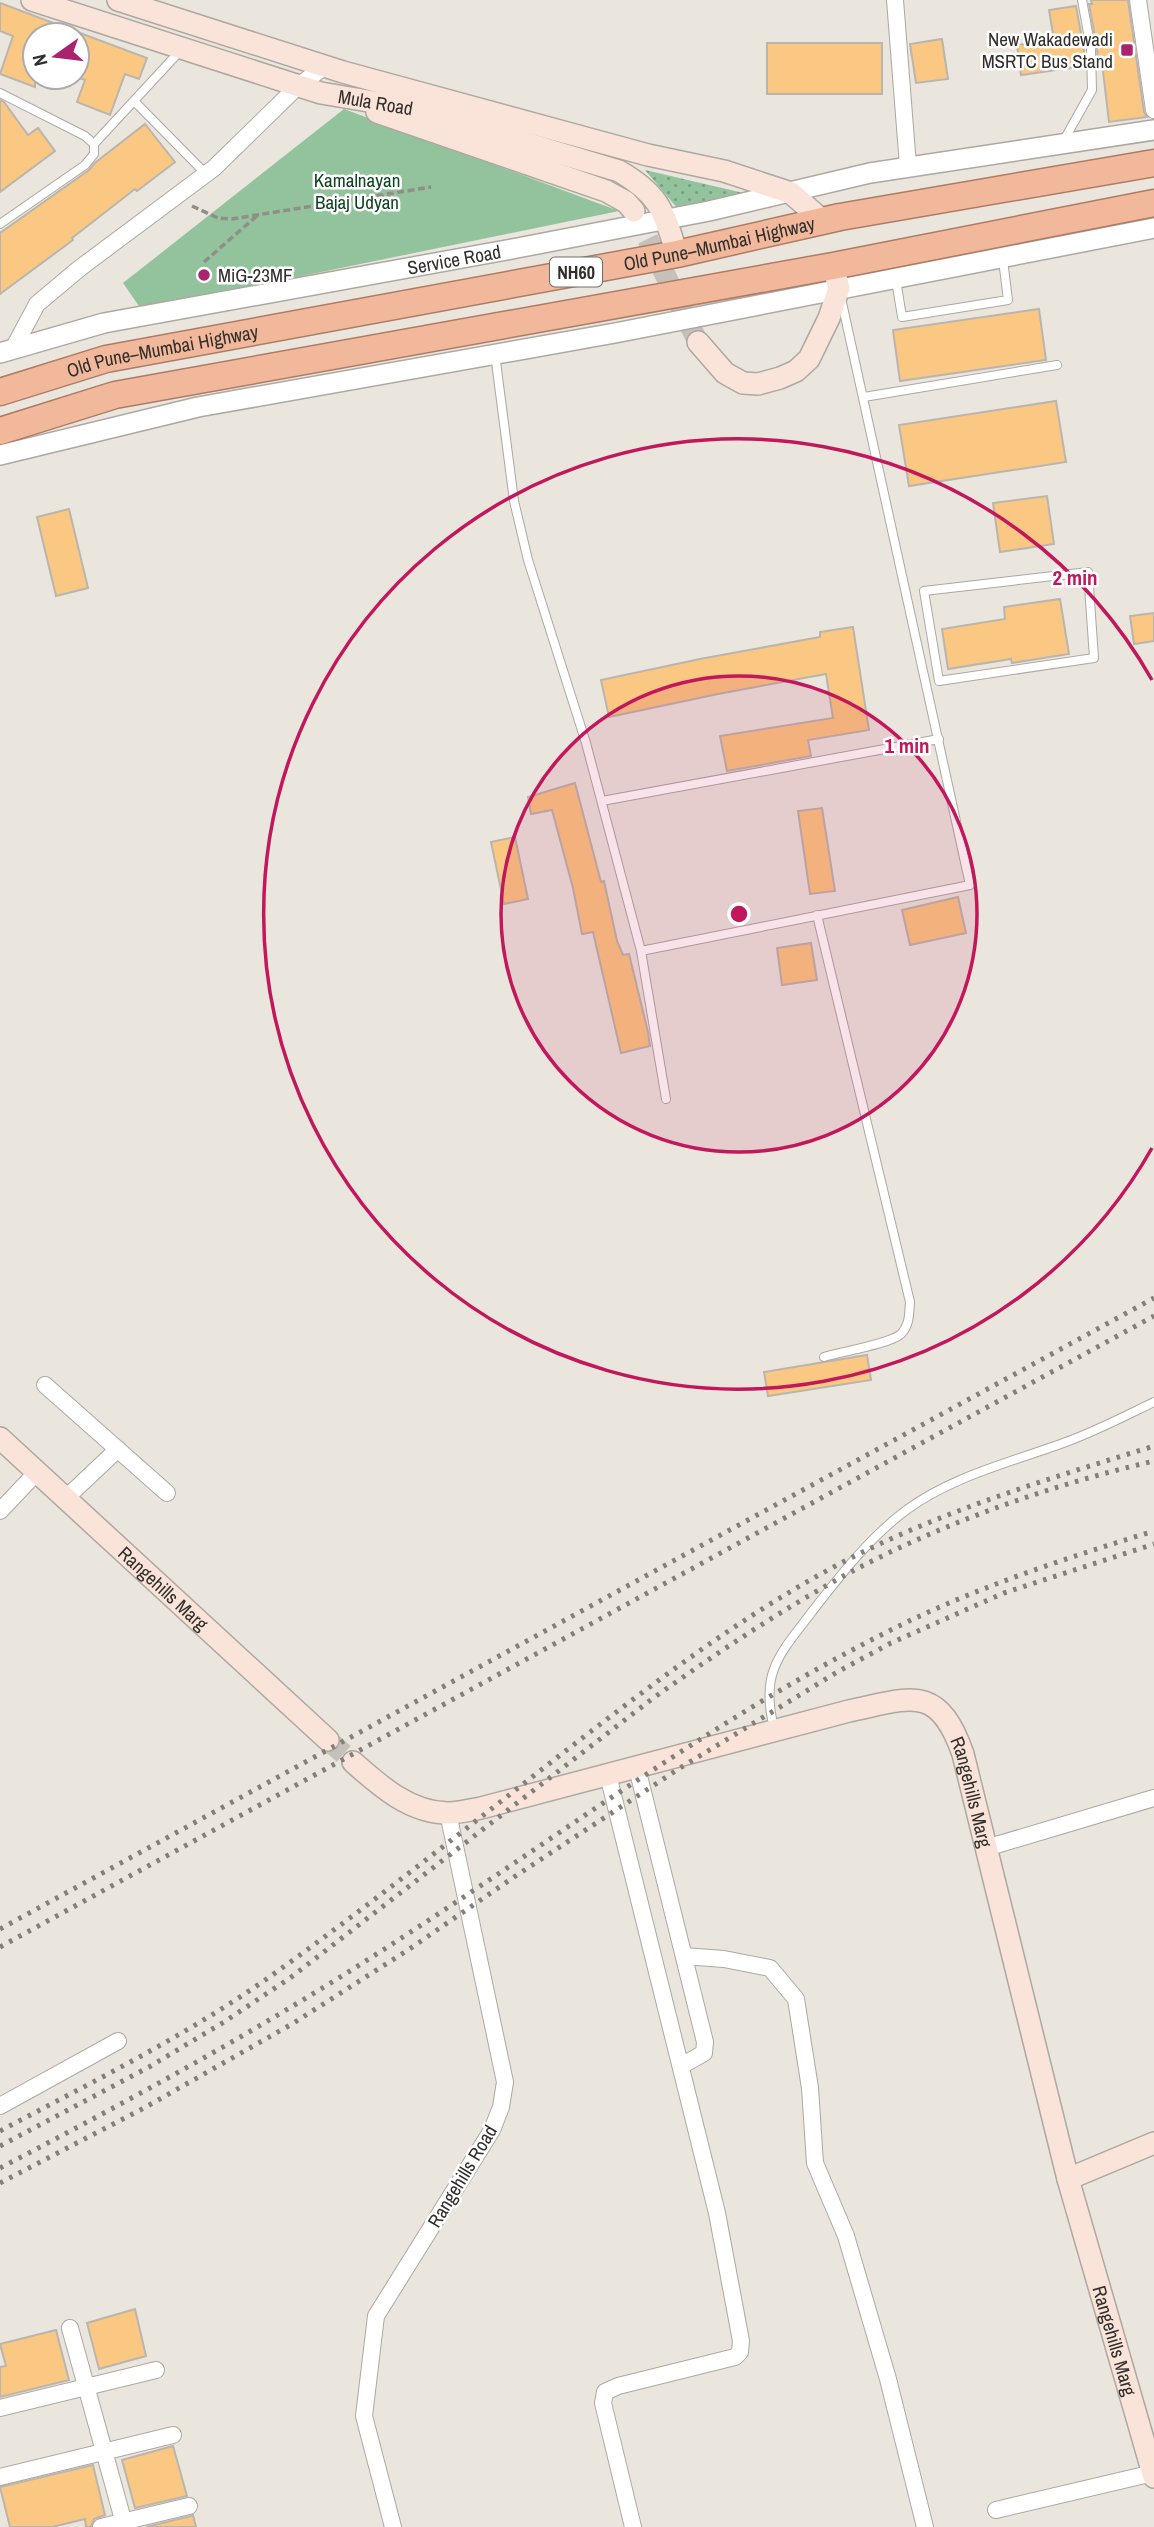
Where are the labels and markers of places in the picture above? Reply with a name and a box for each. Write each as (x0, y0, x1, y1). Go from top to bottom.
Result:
place label: New Wakadewadi MSRTC Bus Stand (982, 26, 1113, 74)
marker: New Wakadewadi MSRTC Bus Stand (1119, 42, 1135, 58)
place label: MiG-23MF (218, 262, 292, 288)
marker: MiG-23MF (196, 267, 212, 283)
centre of rings (727, 902, 751, 926)

